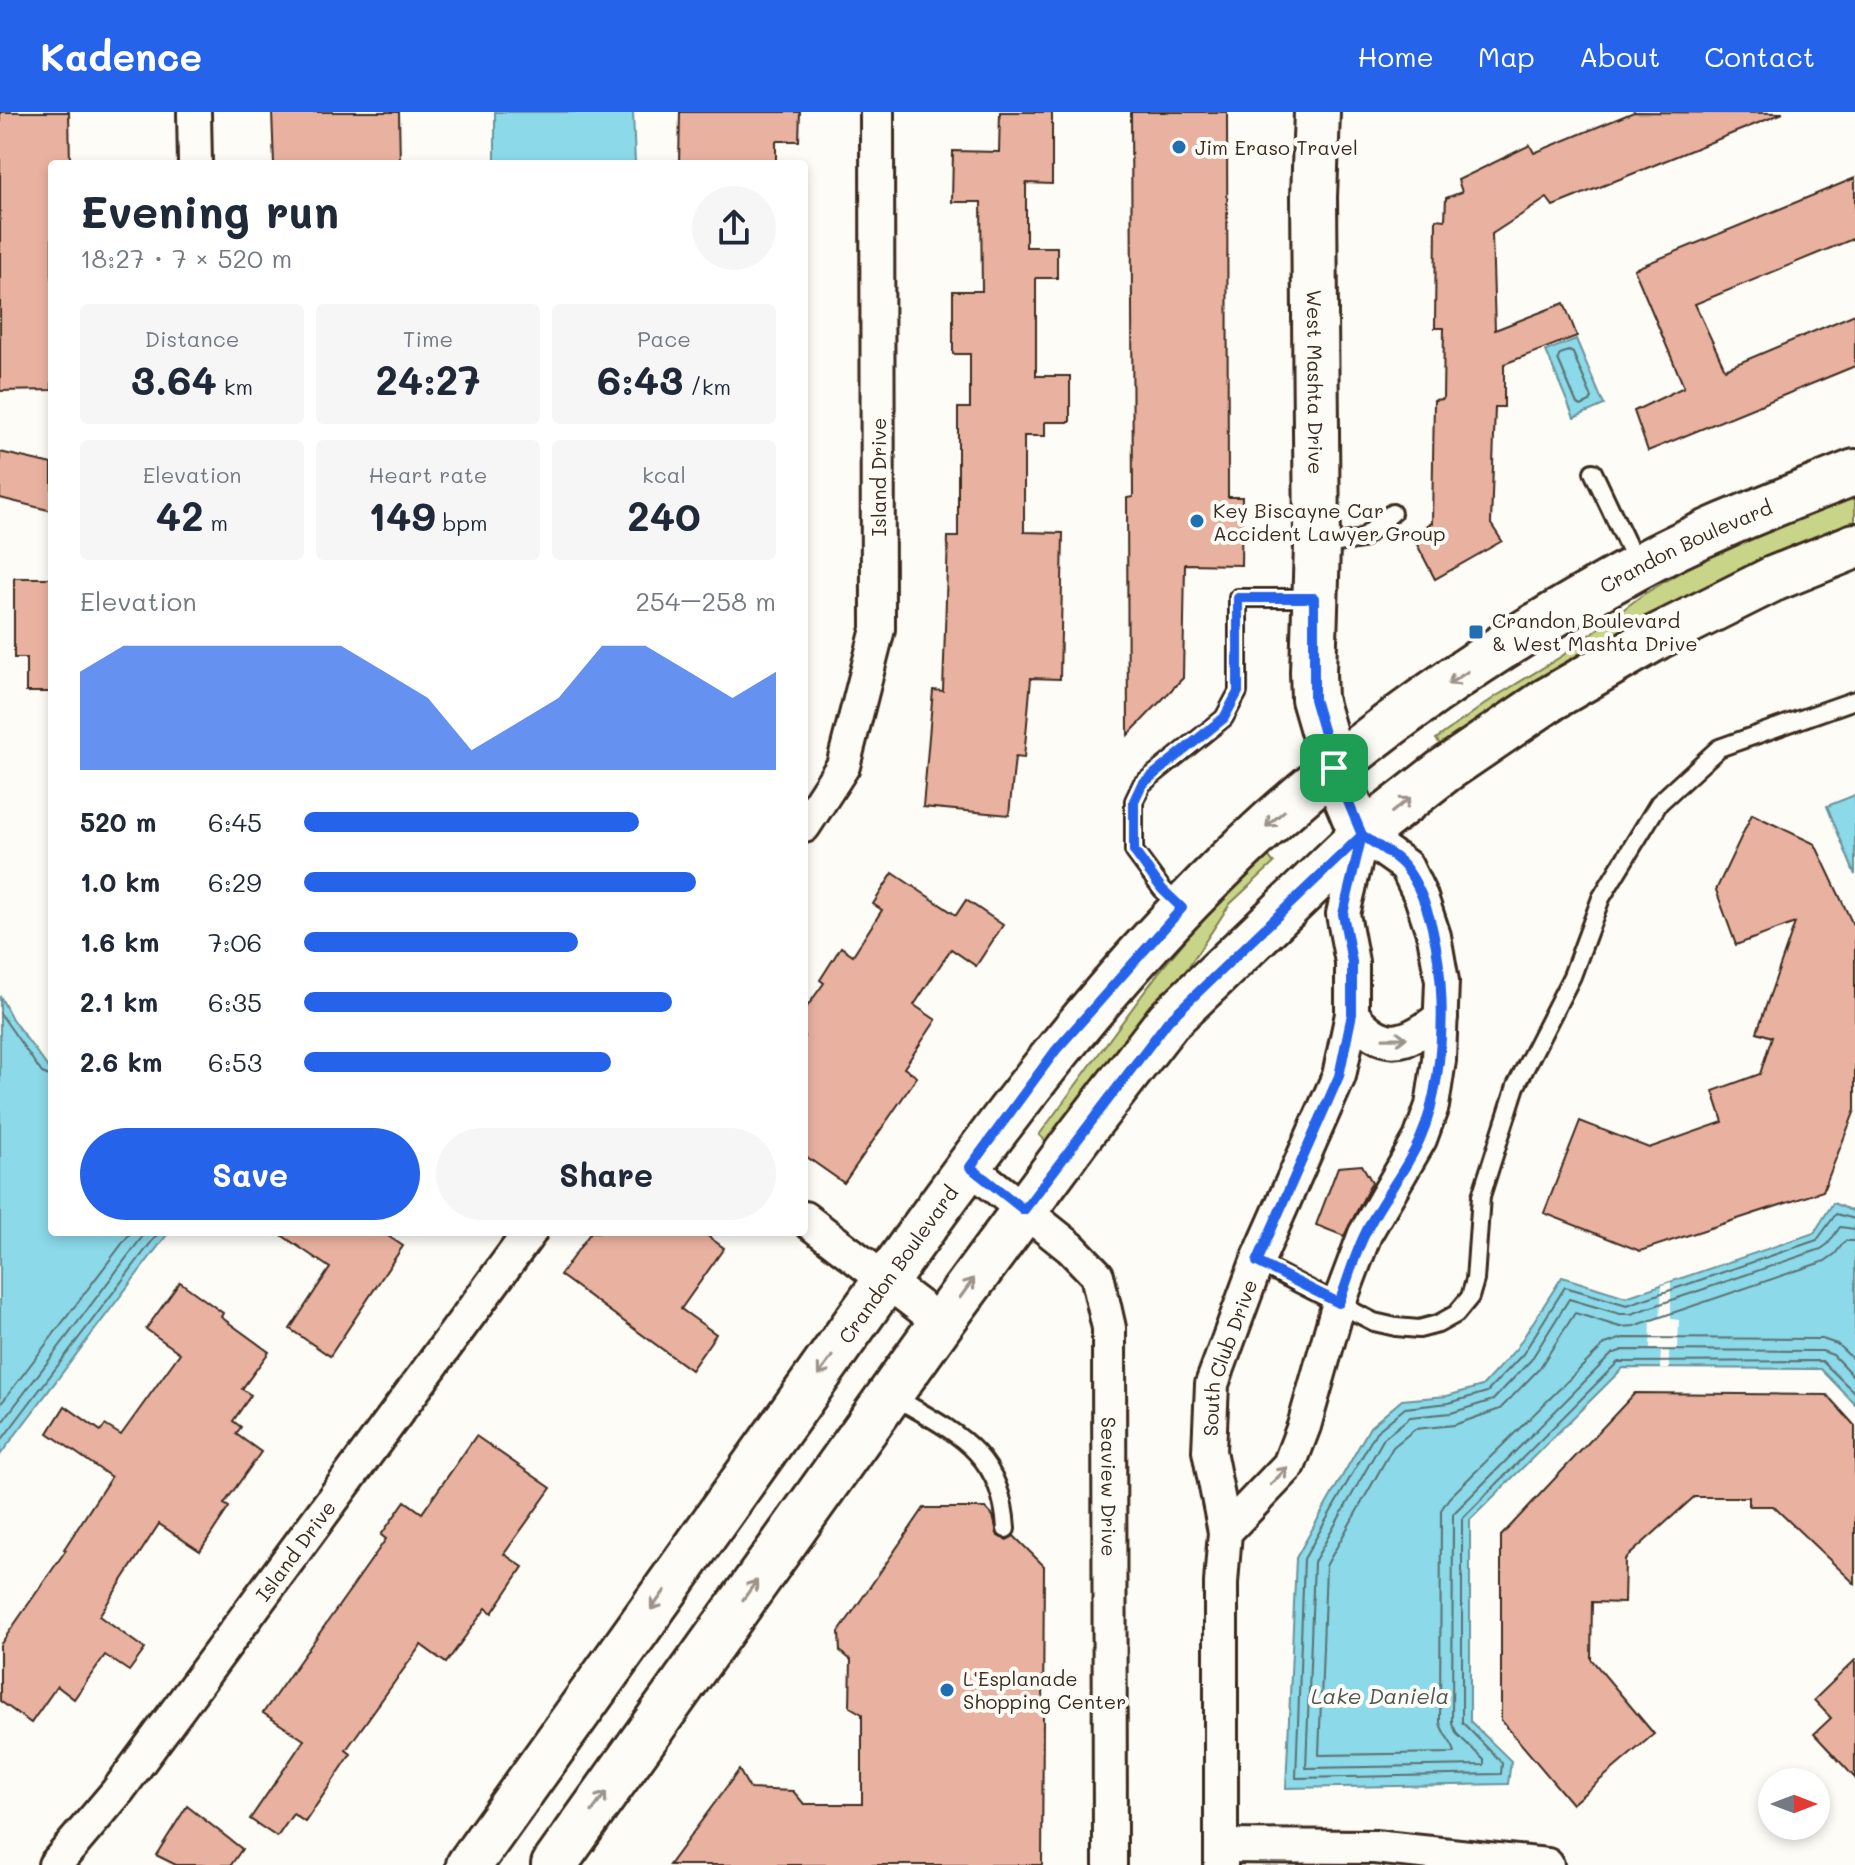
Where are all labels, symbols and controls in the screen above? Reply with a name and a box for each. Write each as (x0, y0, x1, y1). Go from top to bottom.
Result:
text: Kadence (40, 31, 202, 81)
text: Home (1358, 38, 1434, 74)
text: Map (1478, 38, 1535, 74)
text: About (1579, 38, 1660, 74)
text: Contact (1704, 38, 1815, 74)
place label: Jim Eraso Travel (1195, 134, 1358, 160)
marker: Jim Eraso Travel (1170, 138, 1188, 156)
text: Evening run (80, 182, 339, 239)
button: share (692, 186, 776, 270)
text: 18:27 · 7 × 520 m (80, 241, 292, 275)
street label: West Mashta Drive (1302, 289, 1329, 475)
text: Distance (145, 324, 239, 353)
text: Time (403, 324, 453, 353)
text: Pace (637, 324, 691, 353)
text: 3.64 (131, 353, 217, 405)
text: 24:27 (375, 353, 481, 405)
text: 6:43 (597, 353, 683, 405)
text: km (217, 372, 253, 401)
text: /km (683, 372, 731, 401)
street label: Island Drive (865, 418, 891, 536)
text: Elevation (143, 460, 241, 489)
text: Heart rate (369, 460, 487, 489)
text: kcal (642, 460, 686, 489)
text: 42 (156, 489, 204, 541)
text: 149 (368, 489, 435, 541)
text: 240 (627, 489, 701, 541)
street label: Crandon Boulevard (1595, 494, 1776, 599)
place label: Key Biscayne Car Accident Lawyer Group (1213, 497, 1446, 546)
text: m (204, 508, 228, 537)
text: bpm (435, 508, 488, 537)
marker: Key Biscayne Car Accident Lawyer Group (1188, 512, 1206, 530)
text: Elevation (80, 584, 197, 618)
text: 254–258 m (635, 584, 776, 618)
place label: Crandon Boulevard & West Mashta Drive (1492, 607, 1698, 656)
marker: Crandon Boulevard & West Mashta Drive (1467, 623, 1485, 641)
one-way arrow (1447, 670, 1470, 686)
pin (1300, 734, 1368, 802)
icon: arrive (1312, 746, 1356, 790)
one-way arrow (1390, 796, 1411, 813)
text: 520 m (80, 805, 156, 839)
text: 6:45 (208, 805, 262, 839)
one-way arrow (1266, 810, 1286, 828)
text: 1.0 km (80, 865, 160, 899)
text: 6:29 (208, 865, 262, 899)
text: 1.6 km (80, 925, 159, 959)
text: 7:06 (208, 925, 262, 959)
text: 2.1 km (80, 985, 158, 1019)
text: 6:35 (208, 985, 262, 1019)
one-way arrow (1381, 1030, 1408, 1046)
text: 2.6 km (80, 1045, 162, 1079)
text: 6:53 (208, 1045, 262, 1079)
button: Save (80, 1128, 420, 1220)
button: Share (436, 1128, 776, 1220)
street label: Crandon Boulevard (832, 1180, 963, 1348)
street label: South Club Drive (1197, 1276, 1262, 1437)
one-way arrow (959, 1277, 975, 1299)
one-way arrow (817, 1354, 833, 1376)
street label: Seaview Drive (1096, 1417, 1122, 1557)
one-way arrow (1269, 1467, 1288, 1486)
street label: Island Drive (249, 1495, 341, 1606)
one-way arrow (741, 1580, 758, 1601)
one-way arrow (650, 1589, 667, 1610)
place label: L'Esplanade Shopping Center (963, 1665, 1126, 1714)
marker: L'Esplanade Shopping Center (938, 1681, 956, 1699)
water label: Lake Daniela (1311, 1681, 1449, 1710)
north arrow (1758, 1768, 1830, 1840)
map controls (1758, 1768, 1830, 1840)
one-way arrow (591, 1791, 607, 1813)

